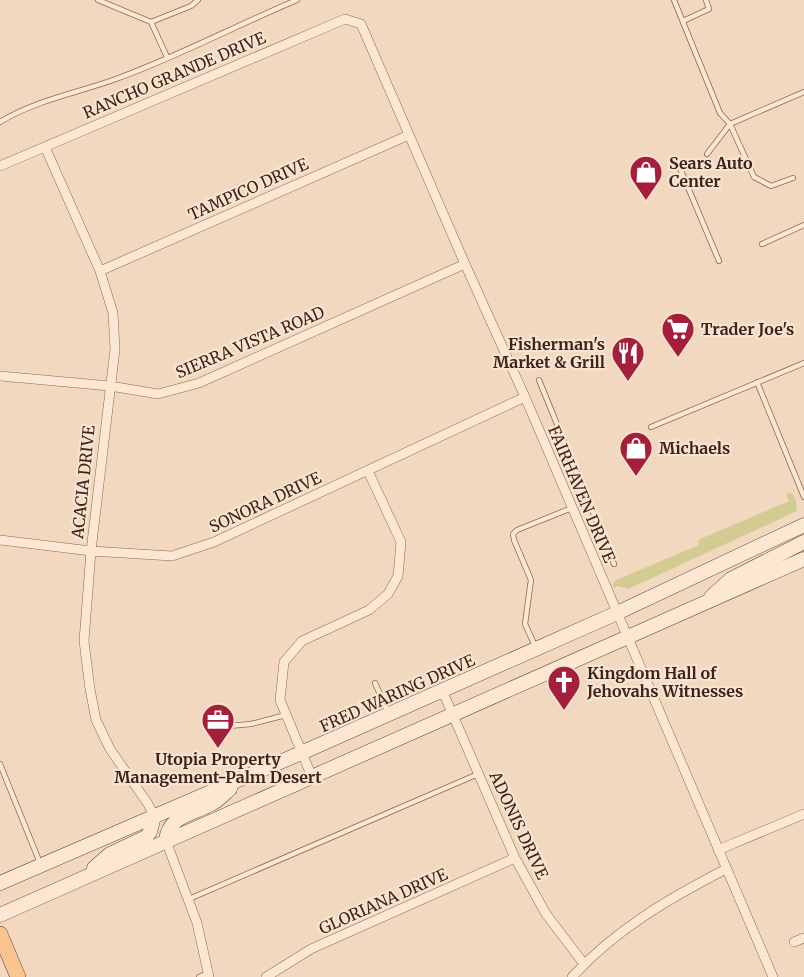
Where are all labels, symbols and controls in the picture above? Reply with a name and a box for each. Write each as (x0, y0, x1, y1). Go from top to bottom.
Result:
street label: RANCHO GRANDE DRIVE (80, 27, 269, 123)
street label: TAMPICO DRIVE (185, 153, 312, 224)
place label: Sears Auto Center (669, 153, 753, 191)
shop icon: Sears Auto Center (628, 154, 664, 201)
street label: SIERRA VISTA ROAD (173, 302, 327, 382)
supermarket icon: Trader Joe's (660, 311, 696, 358)
place label: Trader Joe's (701, 319, 794, 339)
place label: Fisherman's Market & Grill (493, 334, 605, 372)
restaurant icon: Fisherman's Market & Grill (610, 335, 646, 382)
street label: FAIRHAVEN DRIVE (544, 422, 620, 566)
street label: ACACIA DRIVE (67, 423, 99, 541)
shop icon: Michaels (618, 430, 654, 477)
place label: Michaels (659, 438, 730, 458)
street label: SONORA DRIVE (206, 467, 325, 537)
street label: FRED WARING DRIVE (316, 649, 478, 736)
place label: Kingdom Hall of Jehovahs Witnesses (586, 663, 743, 701)
church icon: Kingdom Hall of Jehovahs Witnesses (546, 664, 582, 711)
office icon: Utopia Property Management-Palm Desert (200, 702, 236, 749)
place label: Utopia Property Management-Palm Desert (114, 749, 322, 787)
street label: ADONIS DRIVE (485, 767, 553, 883)
street label: GLORIANA DRIVE (316, 863, 451, 938)

